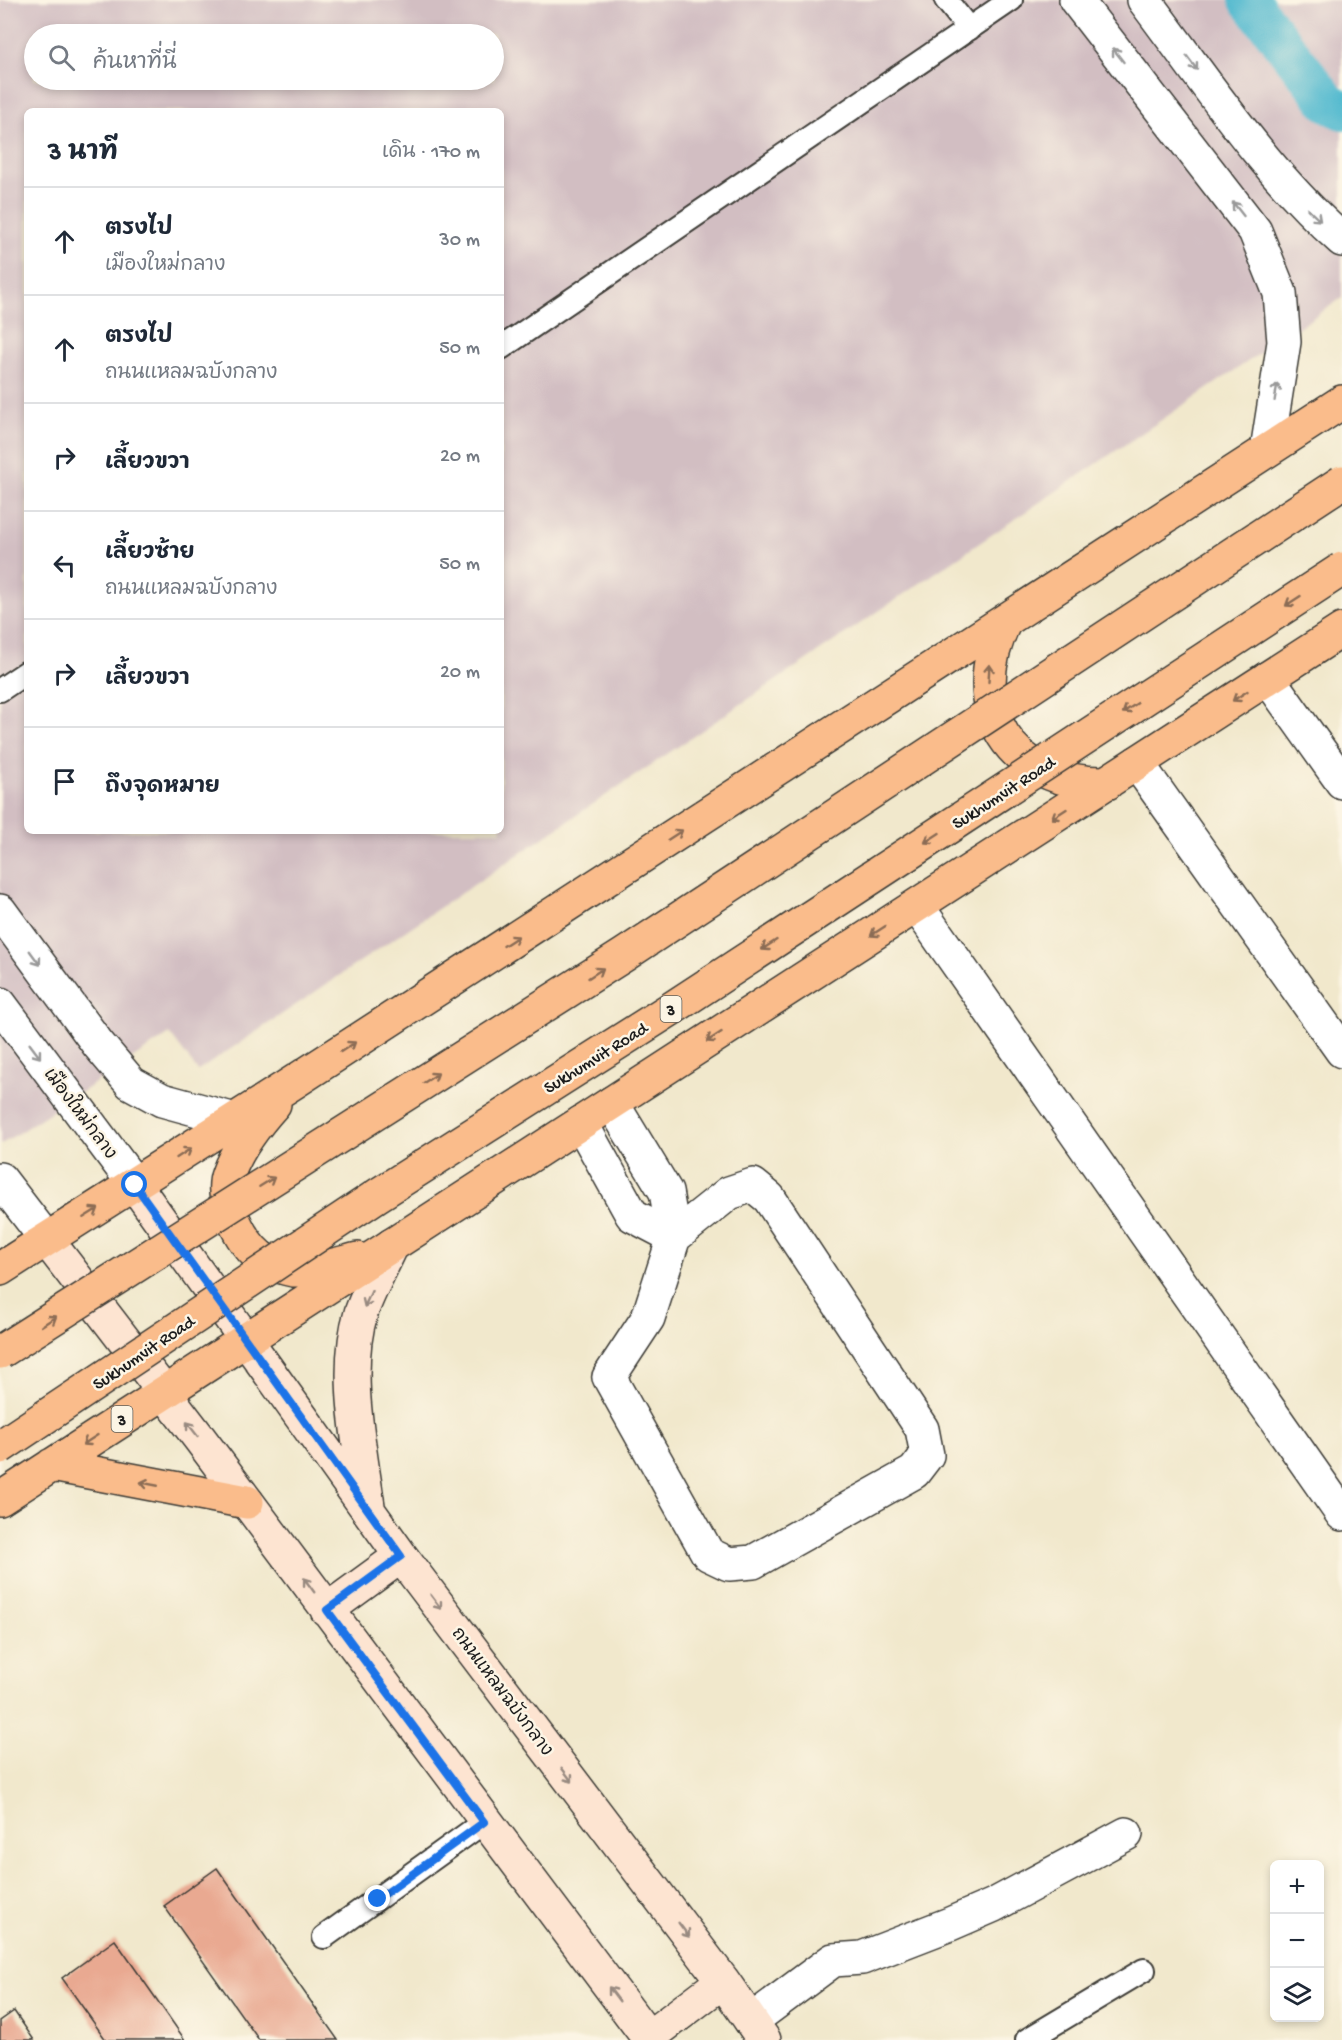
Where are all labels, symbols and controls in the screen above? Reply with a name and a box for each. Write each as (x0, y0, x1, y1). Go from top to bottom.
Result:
search box (24, 24, 504, 90)
icon: search (45, 41, 78, 74)
one-way arrow (1112, 47, 1125, 63)
text: ค้นหาที่นี่ (93, 51, 177, 77)
one-way arrow (1186, 55, 1198, 71)
text: 3 นาที (48, 139, 118, 170)
text: เดิน · 170 m (382, 142, 480, 165)
one-way arrow (1232, 201, 1245, 217)
one-way arrow (1307, 208, 1322, 222)
text: ตรงไป (105, 217, 173, 243)
icon: ahead (48, 225, 81, 258)
text: 30 m (439, 230, 480, 253)
text: เมืองใหม่กลาง (105, 255, 225, 278)
text: ตรงไป (105, 325, 173, 351)
icon: ahead (48, 333, 81, 366)
text: 50 m (439, 338, 480, 361)
text: ถนนแหลมฉบังกลาง (105, 363, 278, 386)
one-way arrow (1271, 383, 1282, 403)
icon: right (48, 441, 81, 474)
text: 20 m (440, 446, 480, 469)
text: เลี้ยวขวา (105, 451, 189, 477)
text: เลี้ยวซ้าย (105, 541, 195, 567)
icon: left (48, 549, 81, 582)
text: 50 m (439, 554, 480, 577)
text: ถนนแหลมฉบังกลาง (105, 579, 278, 602)
one-way arrow (1285, 595, 1302, 607)
icon: right (48, 657, 81, 690)
text: 20 m (440, 662, 480, 685)
one-way arrow (983, 664, 994, 684)
text: เลี้ยวขวา (105, 667, 189, 693)
one-way arrow (1232, 691, 1249, 703)
one-way arrow (1122, 702, 1139, 714)
street label: Sukhumvit Road (949, 752, 1061, 835)
icon: arrive (48, 765, 81, 798)
text: ถึงจุดหมาย (105, 775, 220, 801)
one-way arrow (1051, 808, 1068, 820)
one-way arrow (666, 829, 683, 841)
one-way arrow (924, 832, 941, 844)
one-way arrow (869, 925, 886, 938)
one-way arrow (502, 935, 519, 947)
one-way arrow (761, 939, 778, 951)
one-way arrow (28, 949, 41, 965)
one-way arrow (587, 966, 604, 978)
road number: 3 (660, 996, 682, 1022)
street label: Sukhumvit Road (541, 1018, 653, 1099)
one-way arrow (706, 1031, 723, 1043)
one-way arrow (339, 1041, 356, 1054)
one-way arrow (28, 1043, 41, 1059)
street label: เมืองใหม่กลาง (38, 1062, 124, 1164)
one-way arrow (423, 1071, 440, 1084)
one-way arrow (175, 1147, 191, 1159)
route start (121, 1171, 147, 1197)
one-way arrow (258, 1176, 275, 1188)
one-way arrow (82, 1206, 99, 1218)
one-way arrow (361, 1289, 373, 1307)
street label: Sukhumvit Road (89, 1311, 201, 1396)
one-way arrow (40, 1315, 57, 1327)
road number: 3 (112, 1406, 132, 1432)
one-way arrow (186, 1421, 199, 1437)
one-way arrow (82, 1434, 99, 1447)
one-way arrow (139, 1478, 159, 1489)
one-way arrow (302, 1577, 315, 1593)
one-way arrow (430, 1594, 443, 1610)
street label: ถนนแหลมฉบังกลาง (446, 1622, 559, 1761)
one-way arrow (560, 1766, 573, 1782)
map controls (1270, 1860, 1324, 2022)
button: + (1270, 1860, 1324, 1914)
route end (364, 1885, 390, 1911)
button: − (1270, 1914, 1324, 1968)
one-way arrow (678, 1922, 690, 1938)
button: layers (1270, 1968, 1324, 2022)
one-way arrow (608, 1986, 621, 2002)

